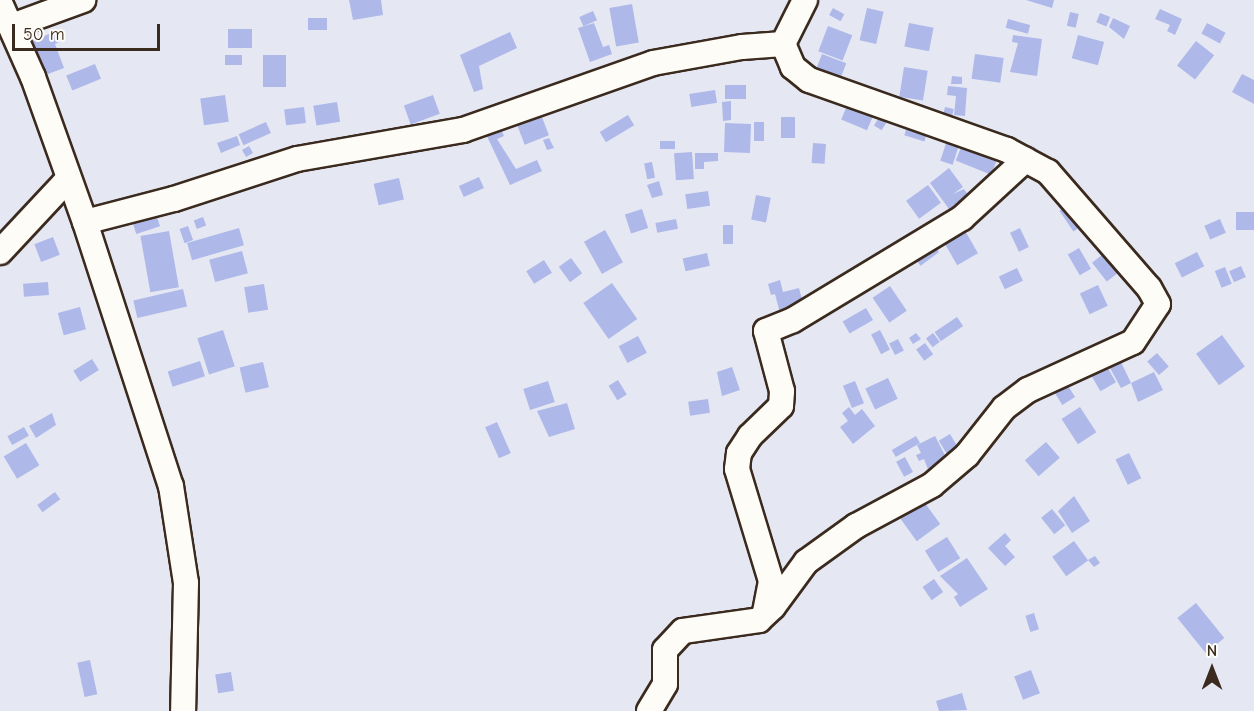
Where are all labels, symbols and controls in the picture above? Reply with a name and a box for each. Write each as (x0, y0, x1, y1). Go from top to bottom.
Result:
scale bar (15, 12, 164, 50)
text: 50 m (23, 24, 65, 45)
north arrow (1182, 639, 1242, 699)
text: N (1207, 642, 1217, 660)

